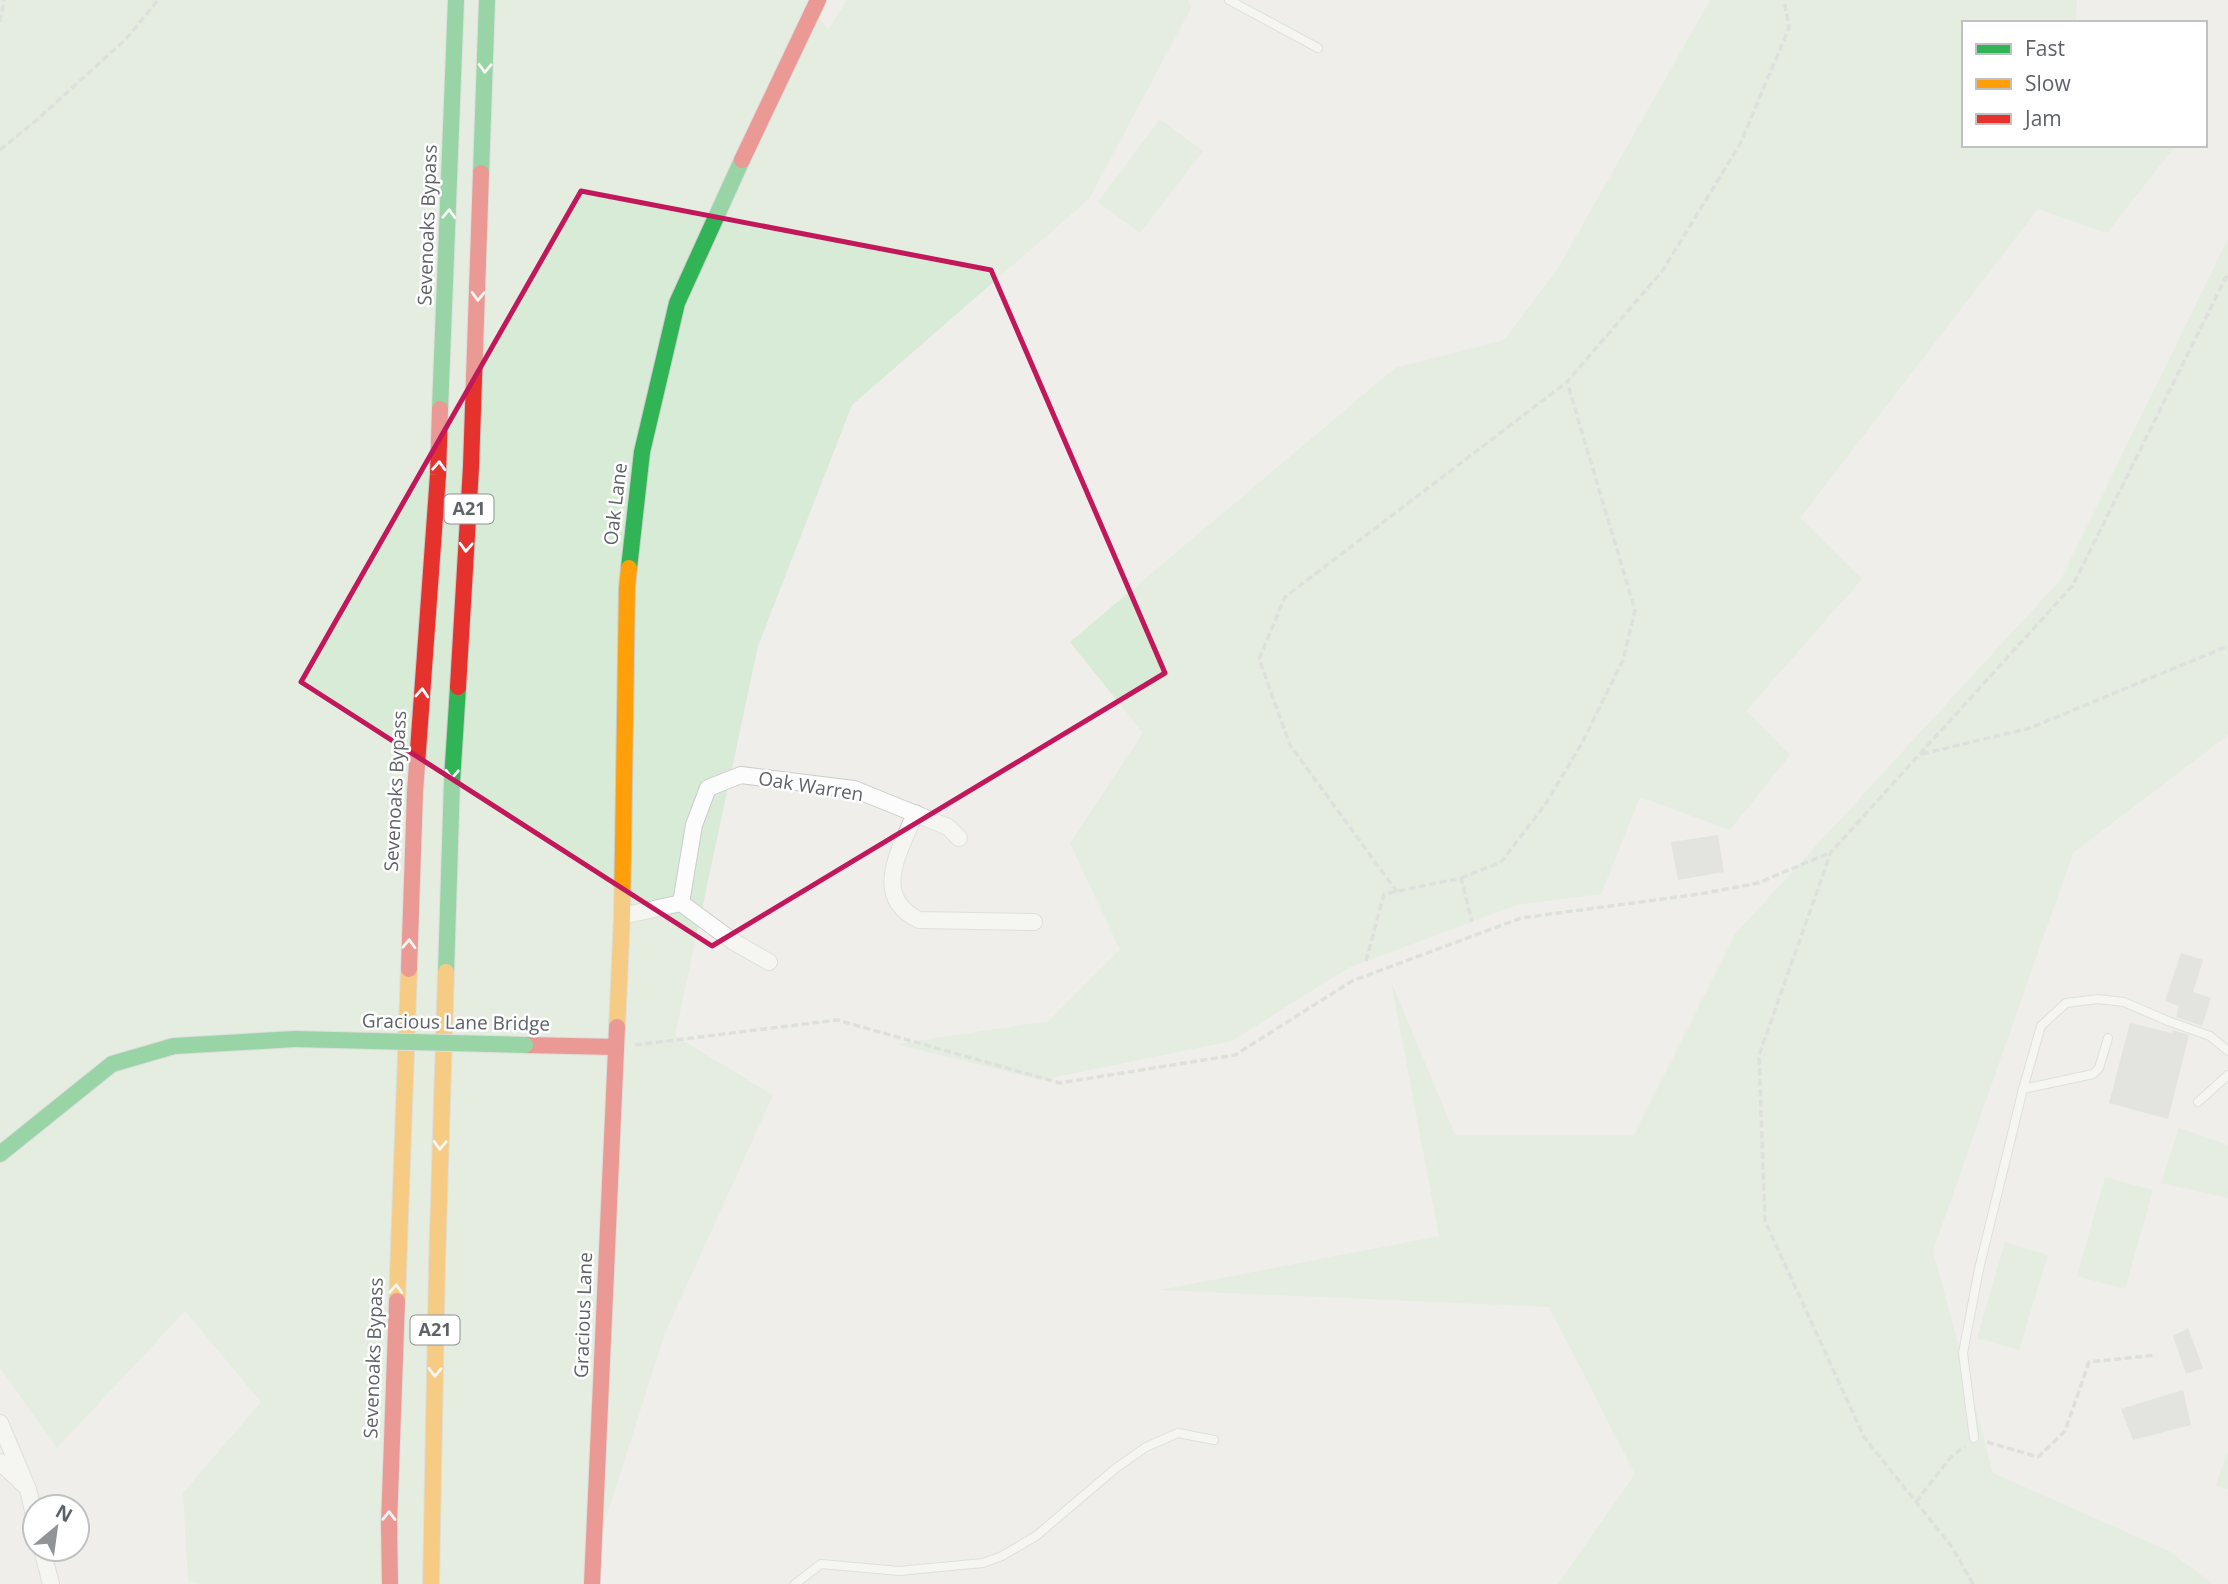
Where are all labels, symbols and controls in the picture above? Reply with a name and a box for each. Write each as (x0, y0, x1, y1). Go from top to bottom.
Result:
legend (1962, 21, 2207, 147)
text: Fast (2025, 34, 2065, 62)
one-way arrow (477, 63, 493, 74)
text: Slow (2025, 69, 2071, 97)
text: Jam (2023, 104, 2062, 132)
street label: Sevenoaks Bypass (411, 144, 443, 306)
one-way arrow (441, 208, 457, 219)
one-way arrow (470, 290, 485, 301)
one-way arrow (431, 460, 446, 471)
street label: Oak Lane (597, 461, 633, 547)
road number: A21 (444, 494, 494, 524)
one-way arrow (459, 542, 474, 553)
one-way arrow (414, 687, 429, 698)
street label: Sevenoaks Bypass (378, 710, 412, 872)
street label: Oak Warren (757, 765, 865, 807)
one-way arrow (445, 769, 460, 780)
one-way arrow (401, 939, 416, 950)
street label: Gracious Lane Bridge (362, 1007, 550, 1037)
one-way arrow (433, 1140, 448, 1151)
street label: Gracious Lane (568, 1252, 598, 1378)
street label: Sevenoaks Bypass (357, 1277, 389, 1439)
one-way arrow (388, 1283, 404, 1294)
road number: A21 (410, 1316, 460, 1344)
one-way arrow (427, 1367, 443, 1378)
north arrow (21, 1493, 91, 1563)
text: N (51, 1498, 77, 1528)
one-way arrow (381, 1510, 397, 1521)

